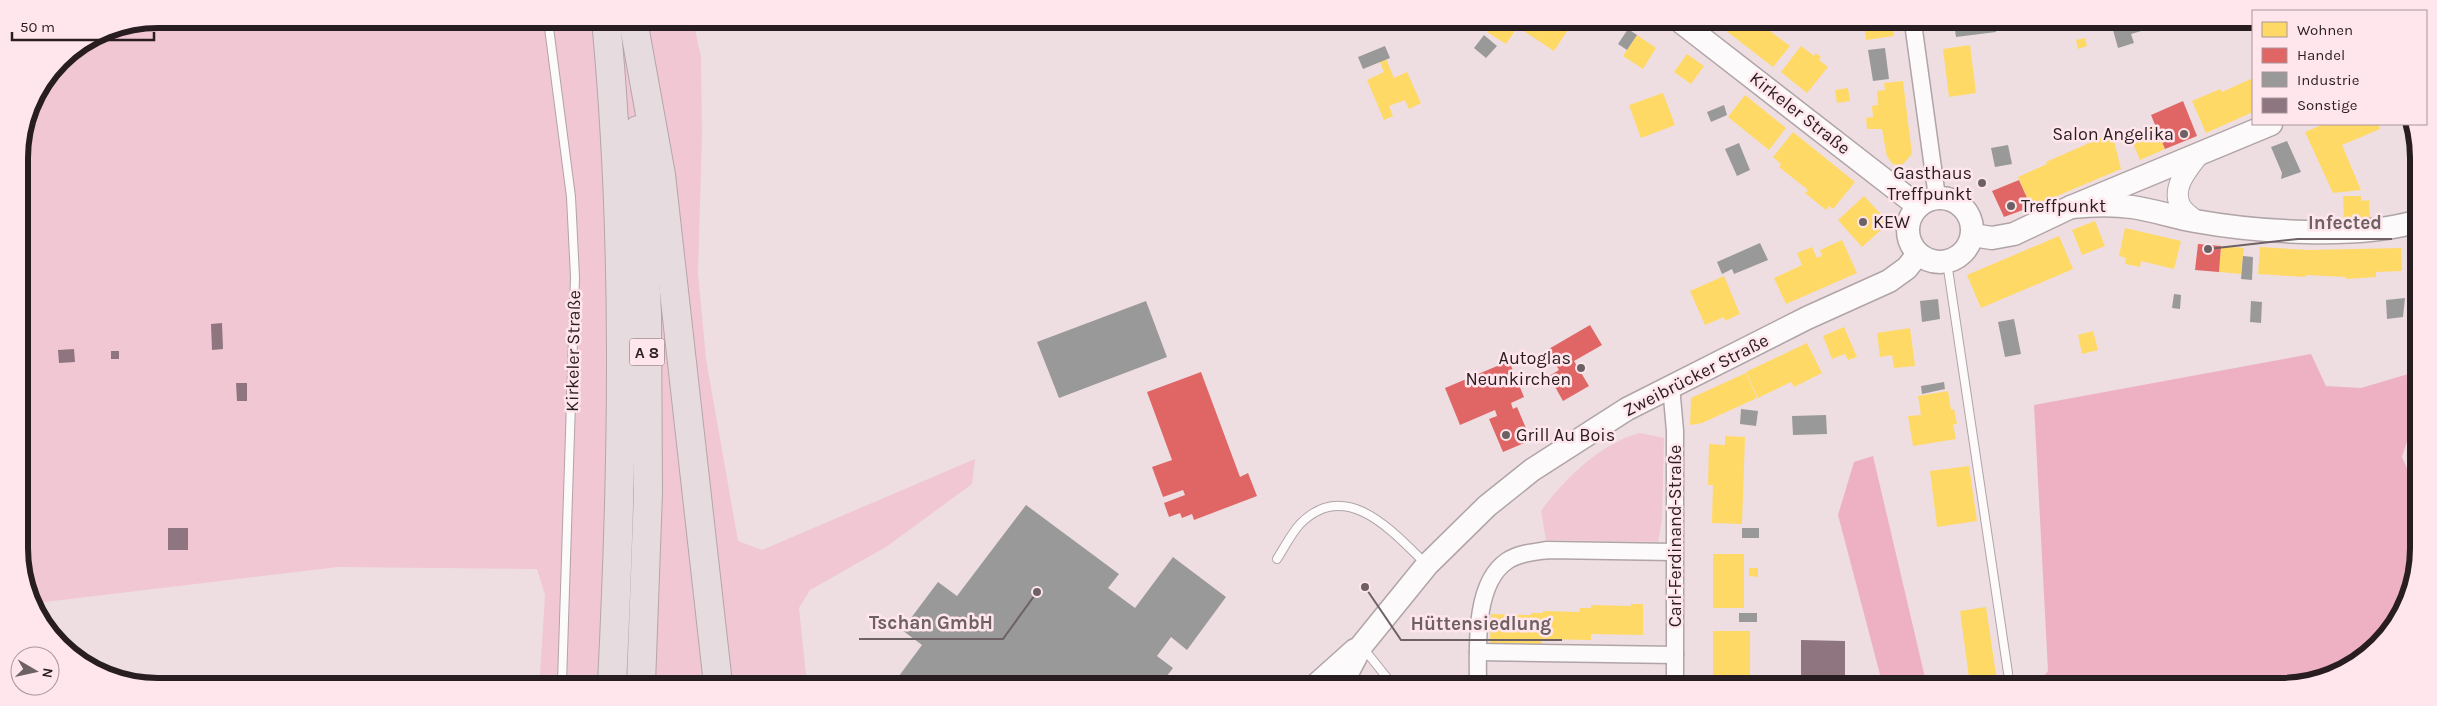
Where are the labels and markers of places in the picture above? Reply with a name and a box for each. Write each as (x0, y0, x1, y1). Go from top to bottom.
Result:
place label: Salon Angelika (2052, 123, 2174, 145)
marker: Salon Angelika (2178, 128, 2190, 140)
place label: Gasthaus Treffpunkt (1887, 162, 1972, 205)
marker: Gasthaus Treffpunkt (1976, 177, 1988, 189)
place label: Treffpunkt (2021, 195, 2106, 217)
marker: Treffpunkt (2005, 200, 2017, 212)
callout: Infected (2298, 205, 2392, 239)
place label: KEW (1873, 211, 1910, 233)
marker: KEW (1857, 216, 1869, 228)
place label: Autoglas Neunkirchen (1465, 347, 1571, 390)
marker: Autoglas Neunkirchen (1575, 362, 1587, 374)
place label: Grill Au Bois (1516, 424, 1615, 446)
marker: Grill Au Bois (1500, 429, 1512, 441)
callout: Tschan GmbH (859, 605, 1003, 639)
callout: Hüttensiedlung (1401, 606, 1562, 640)

